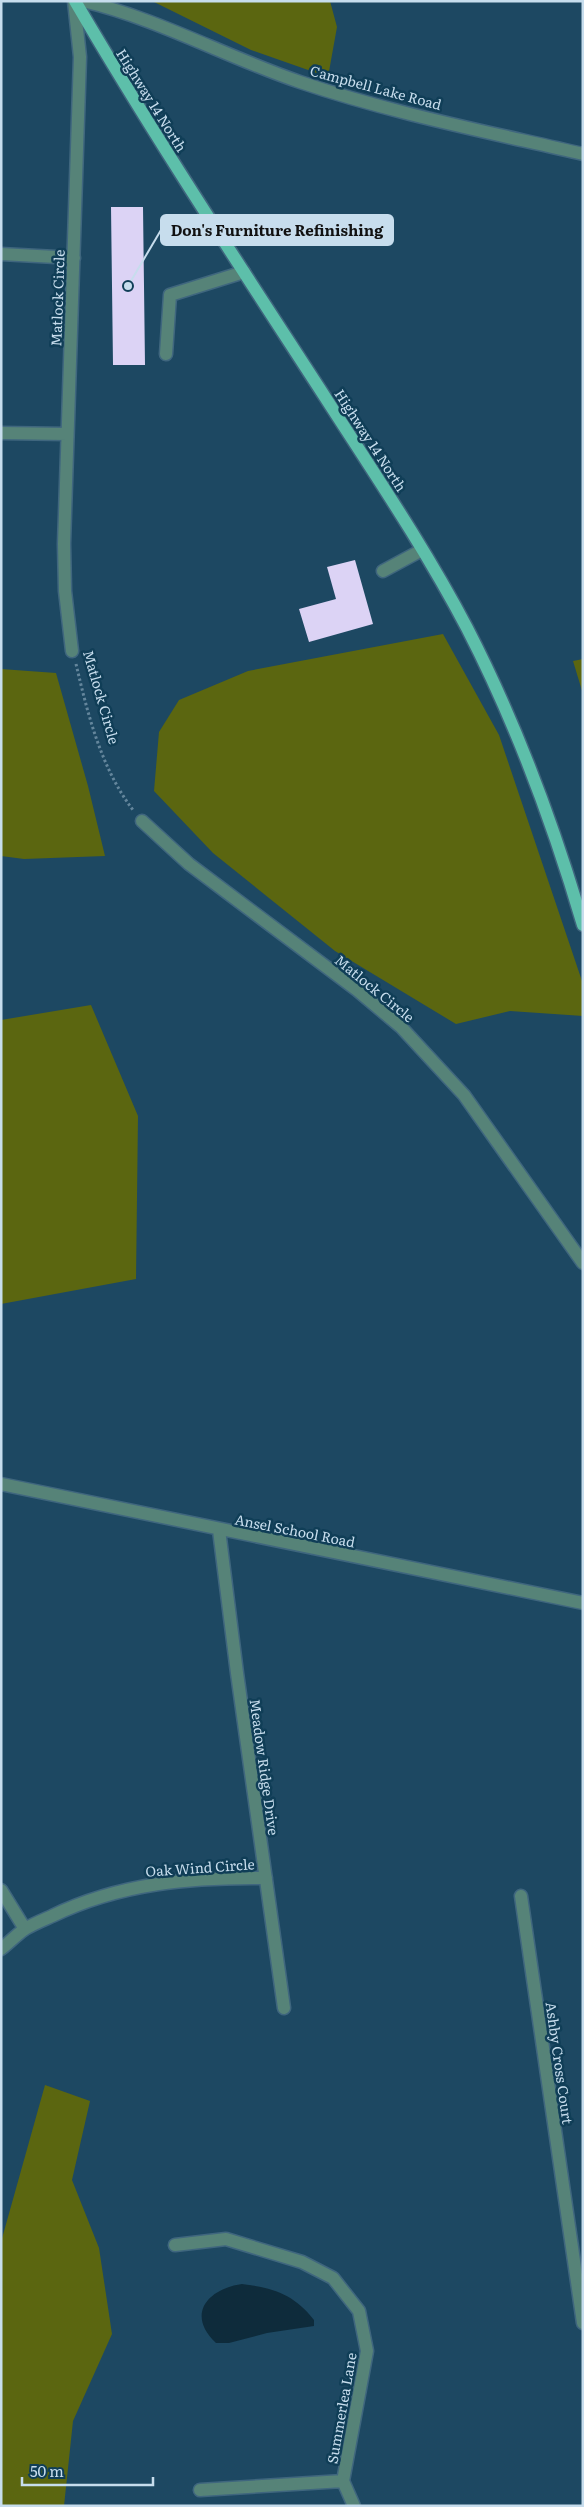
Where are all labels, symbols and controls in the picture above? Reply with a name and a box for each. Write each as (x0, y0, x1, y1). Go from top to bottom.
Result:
street label: Highway 14 North (112, 44, 192, 156)
street label: Campbell Lake Road (308, 60, 444, 114)
callout: Don's Furniture Refinishing (161, 215, 393, 245)
text: Don's Furniture Refinishing (171, 218, 384, 241)
street label: Matlock Circle (45, 249, 69, 347)
street label: Highway 14 North (330, 385, 412, 495)
street label: Matlock Circle (79, 648, 125, 746)
street label: Matlock Circle (331, 950, 419, 1026)
street label: Ansel School Road (233, 1509, 357, 1552)
street label: Meadow Ridge Drive (246, 1697, 284, 1837)
street label: Oak Wind Circle (145, 1853, 255, 1881)
street label: Ashby Cross Court (542, 2000, 579, 2126)
street label: Summerlea Lane (321, 2351, 361, 2465)
scale bar (22, 2454, 154, 2486)
text: 50 m (30, 2459, 64, 2482)

